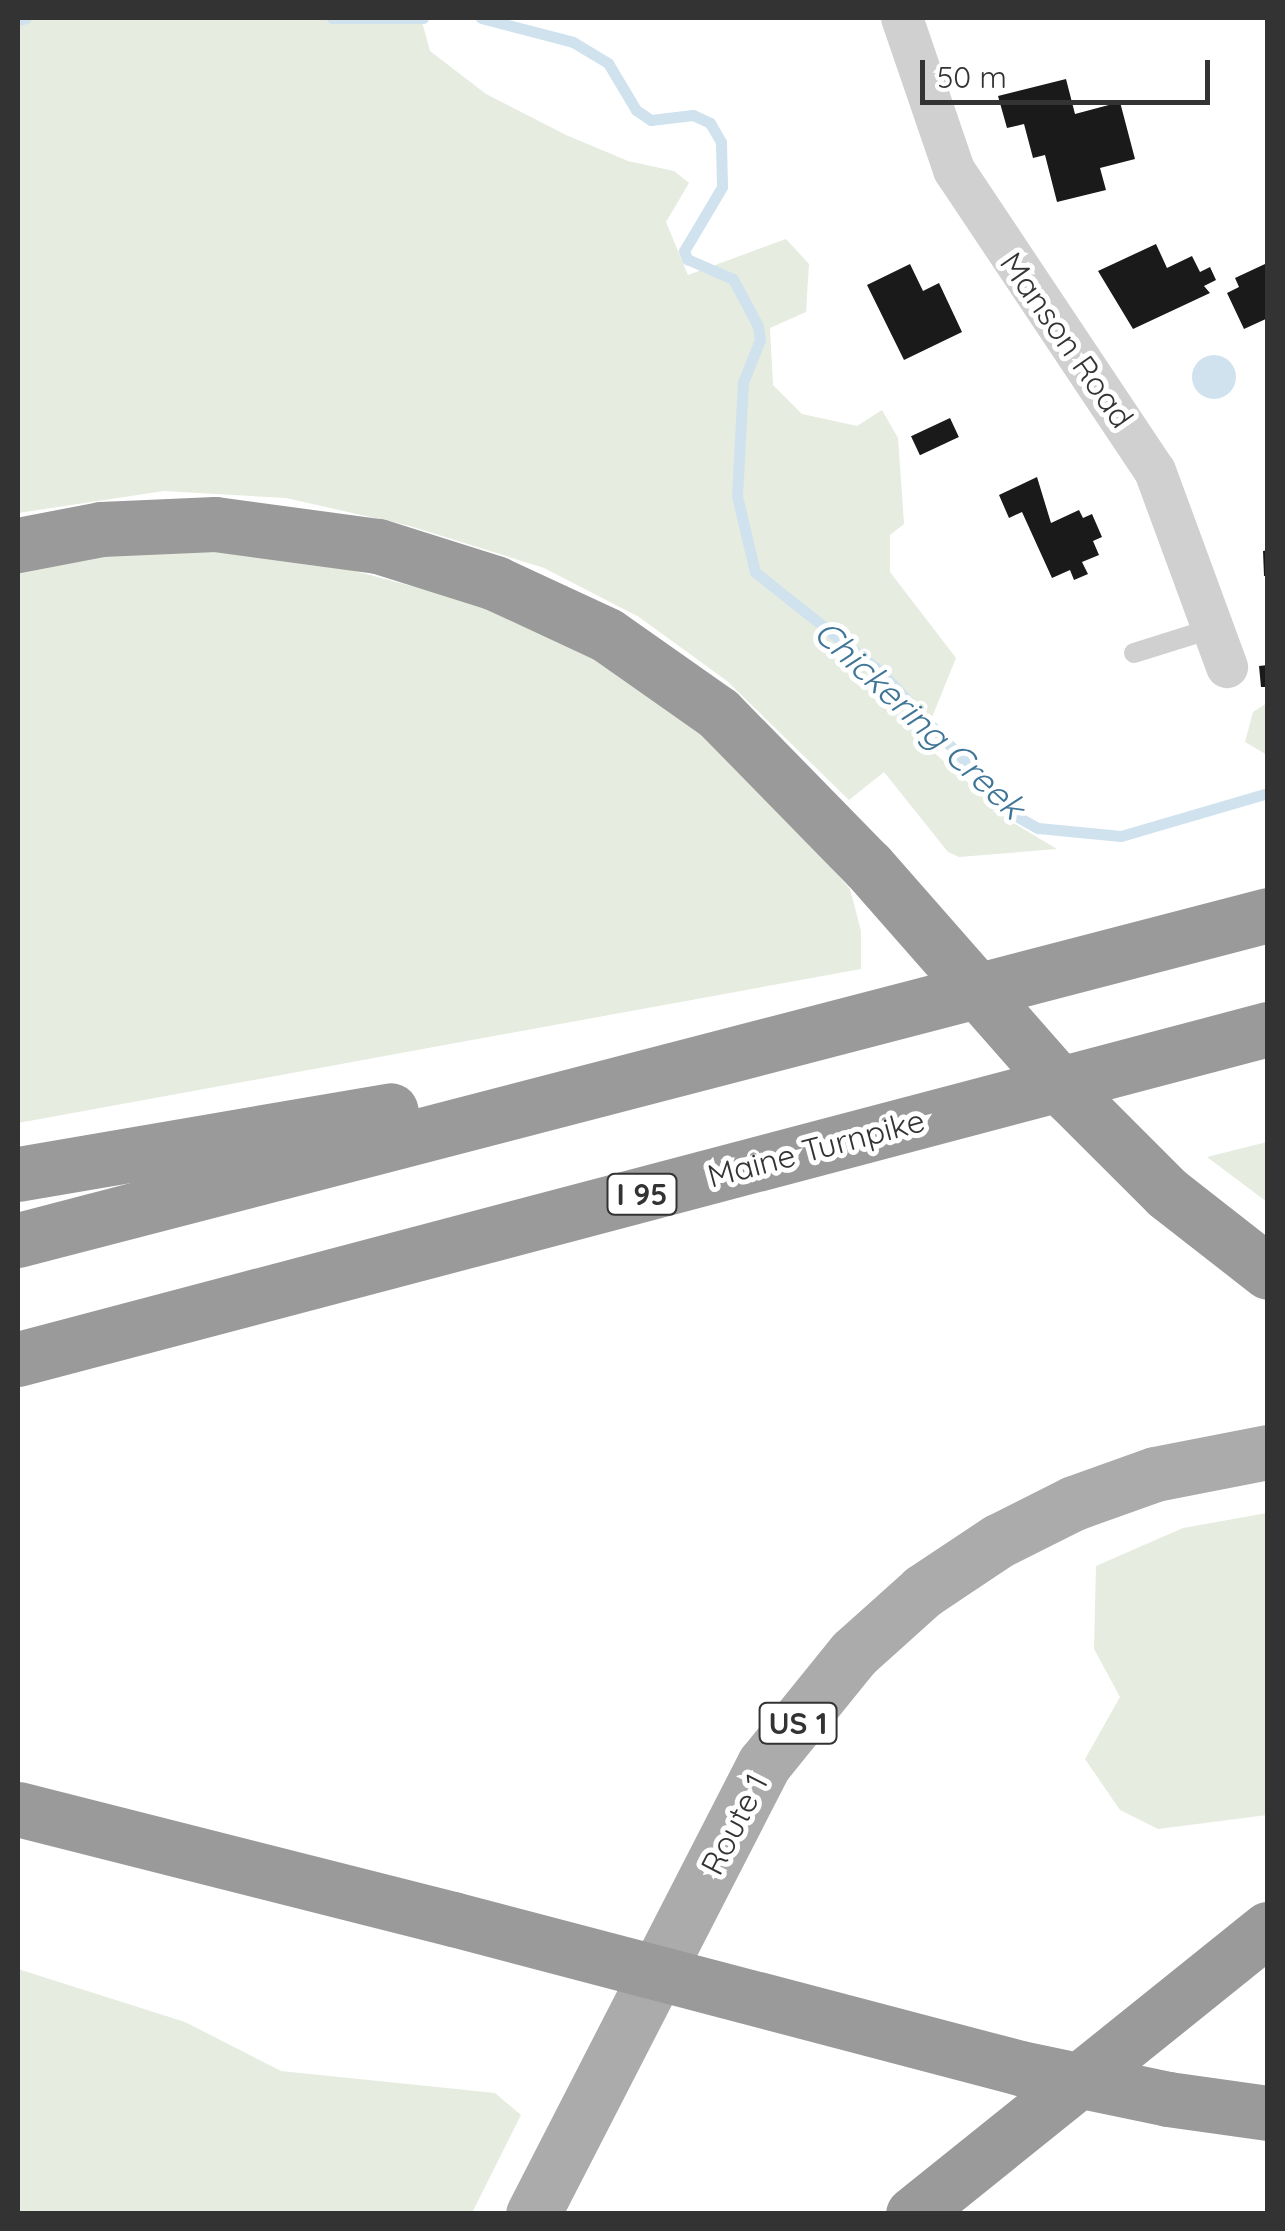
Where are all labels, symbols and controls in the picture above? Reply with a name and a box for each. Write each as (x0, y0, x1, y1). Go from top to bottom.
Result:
scale bar (925, 40, 1215, 102)
text: 50 m (937, 58, 1007, 96)
street label: Manson Road (992, 245, 1142, 435)
water label: Chickering Creek (806, 611, 1034, 827)
street label: Maine Turnpike (703, 1101, 929, 1195)
road number: I 95 (604, 1169, 680, 1219)
road number: US 1 (758, 1698, 838, 1748)
street label: Route 1 (692, 1767, 776, 1881)

